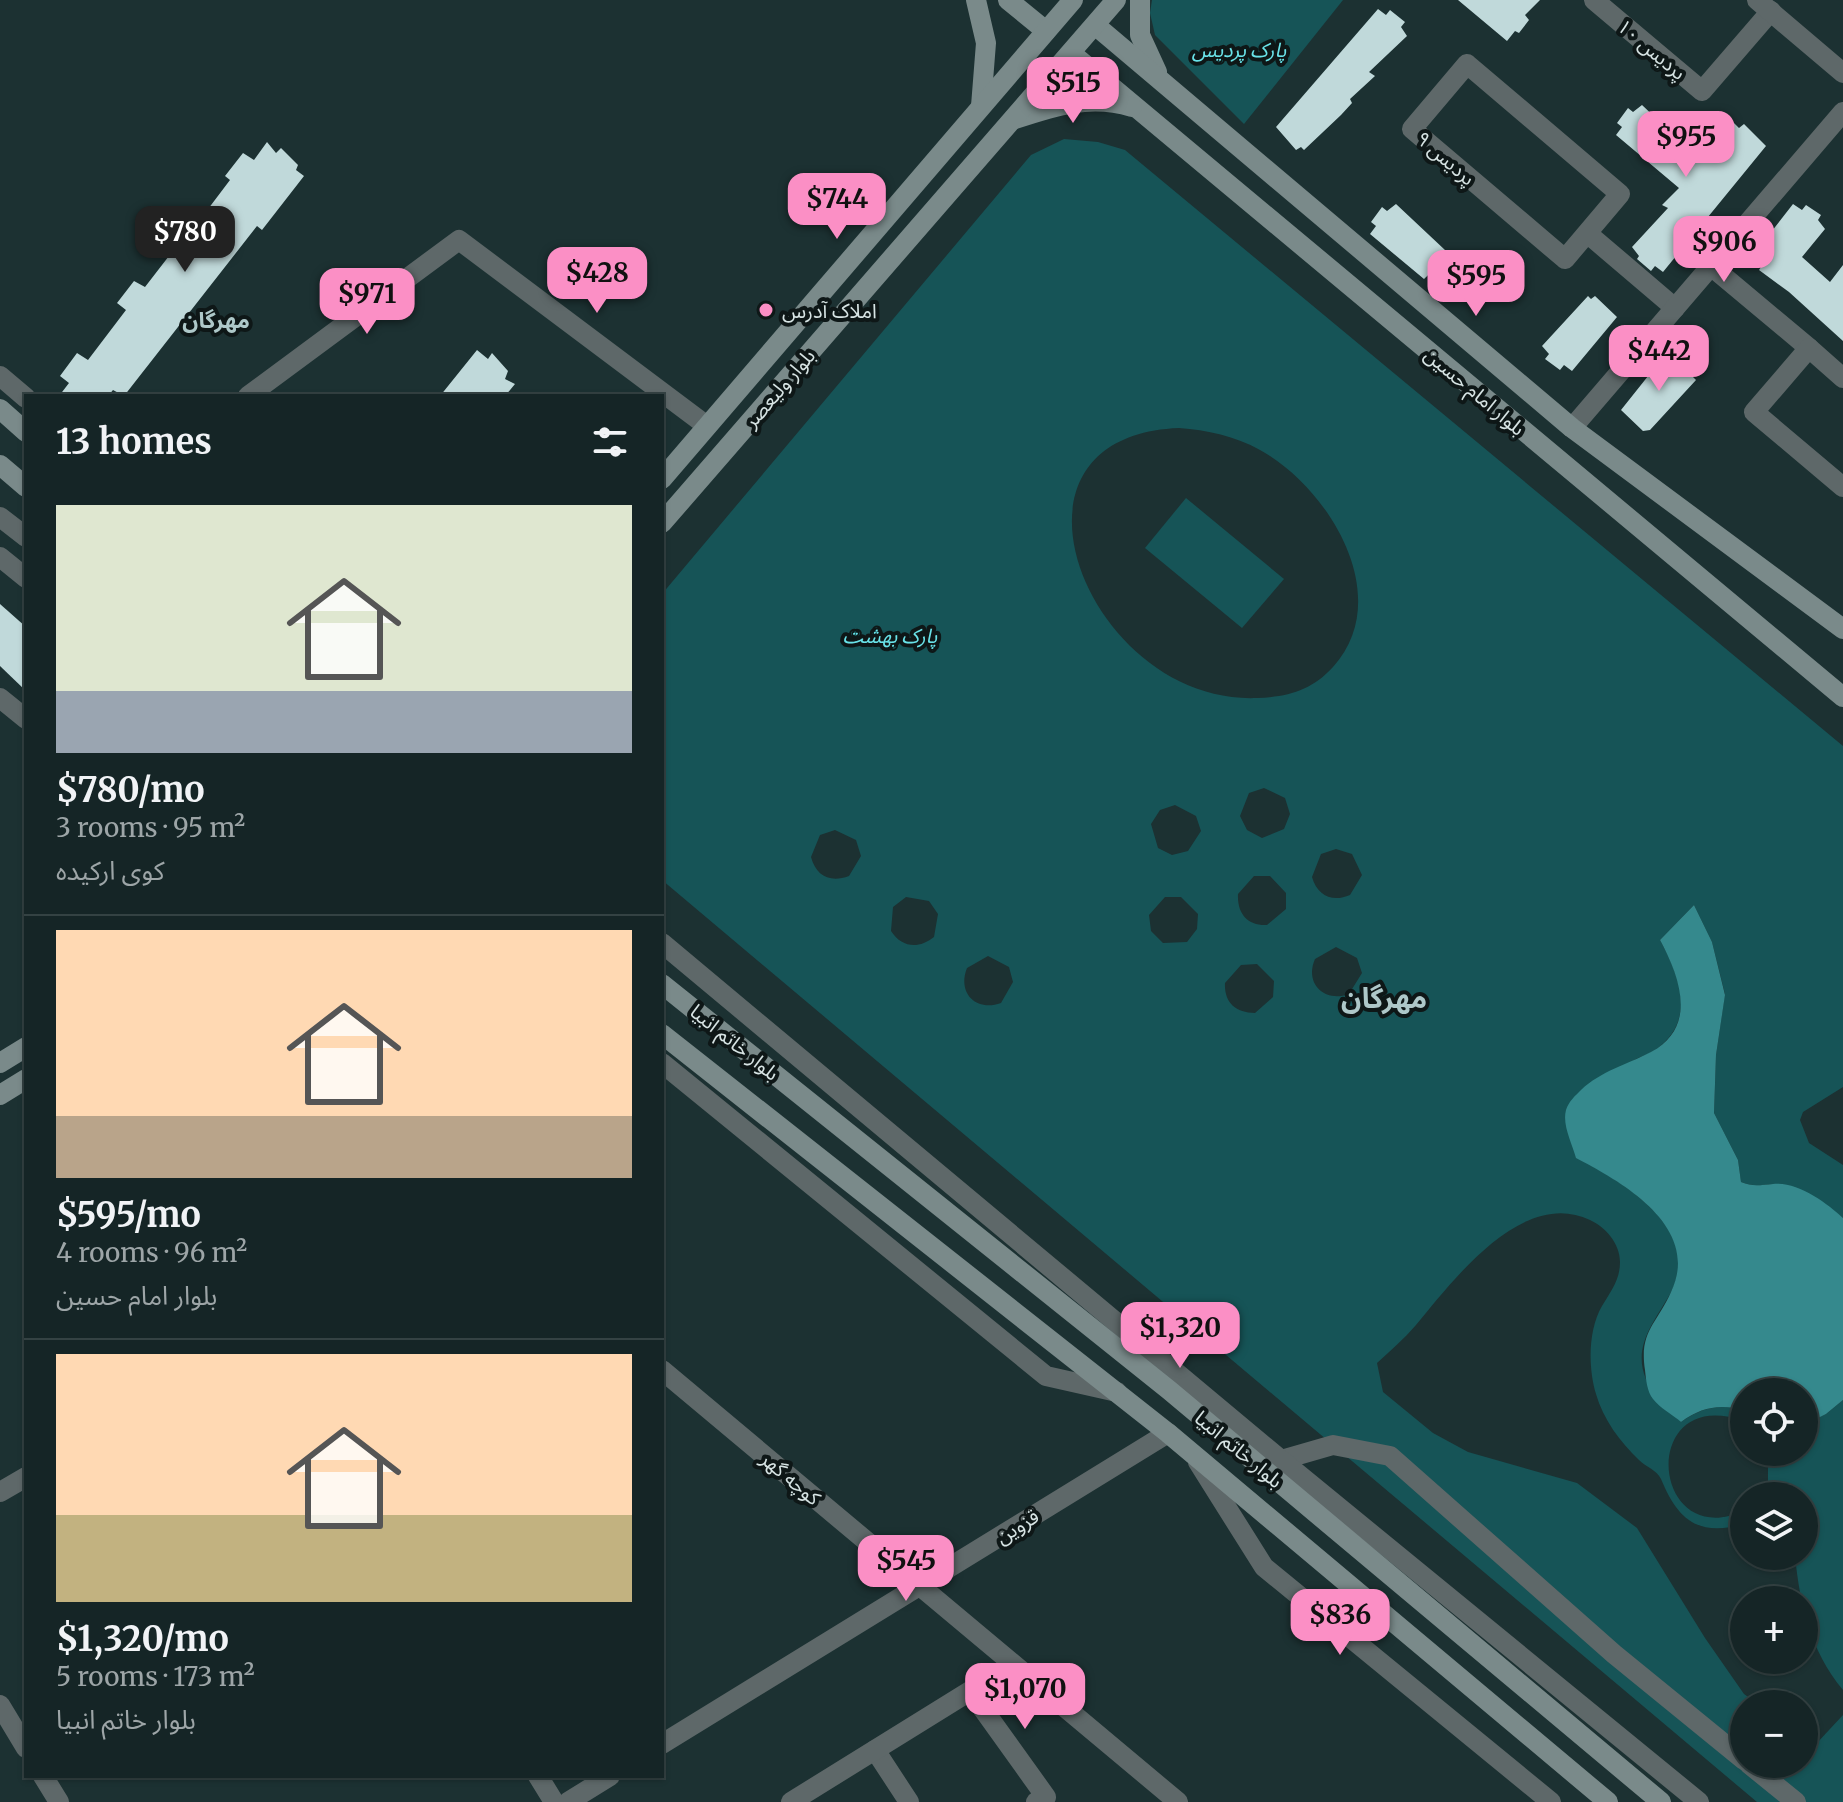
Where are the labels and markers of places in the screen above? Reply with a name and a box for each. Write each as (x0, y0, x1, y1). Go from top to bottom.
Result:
pin: $515 (1026, 57, 1120, 125)
pin: $955 (1639, 111, 1733, 179)
pin: $744 (790, 173, 884, 241)
pin: $780 (138, 206, 232, 274)
pin: $906 (1677, 216, 1771, 284)
pin: $428 (550, 247, 644, 315)
pin: $595 (1429, 250, 1523, 318)
pin: $971 (320, 268, 414, 336)
place label: املاک آدرس (782, 298, 877, 323)
marker: املاک آدرس (757, 301, 775, 319)
pin: $442 (1612, 325, 1706, 393)
pin: $1,320 (1115, 1302, 1245, 1370)
pin: $545 (859, 1535, 953, 1603)
pin: $836 (1293, 1589, 1387, 1657)
pin: $1,070 (960, 1663, 1090, 1731)

